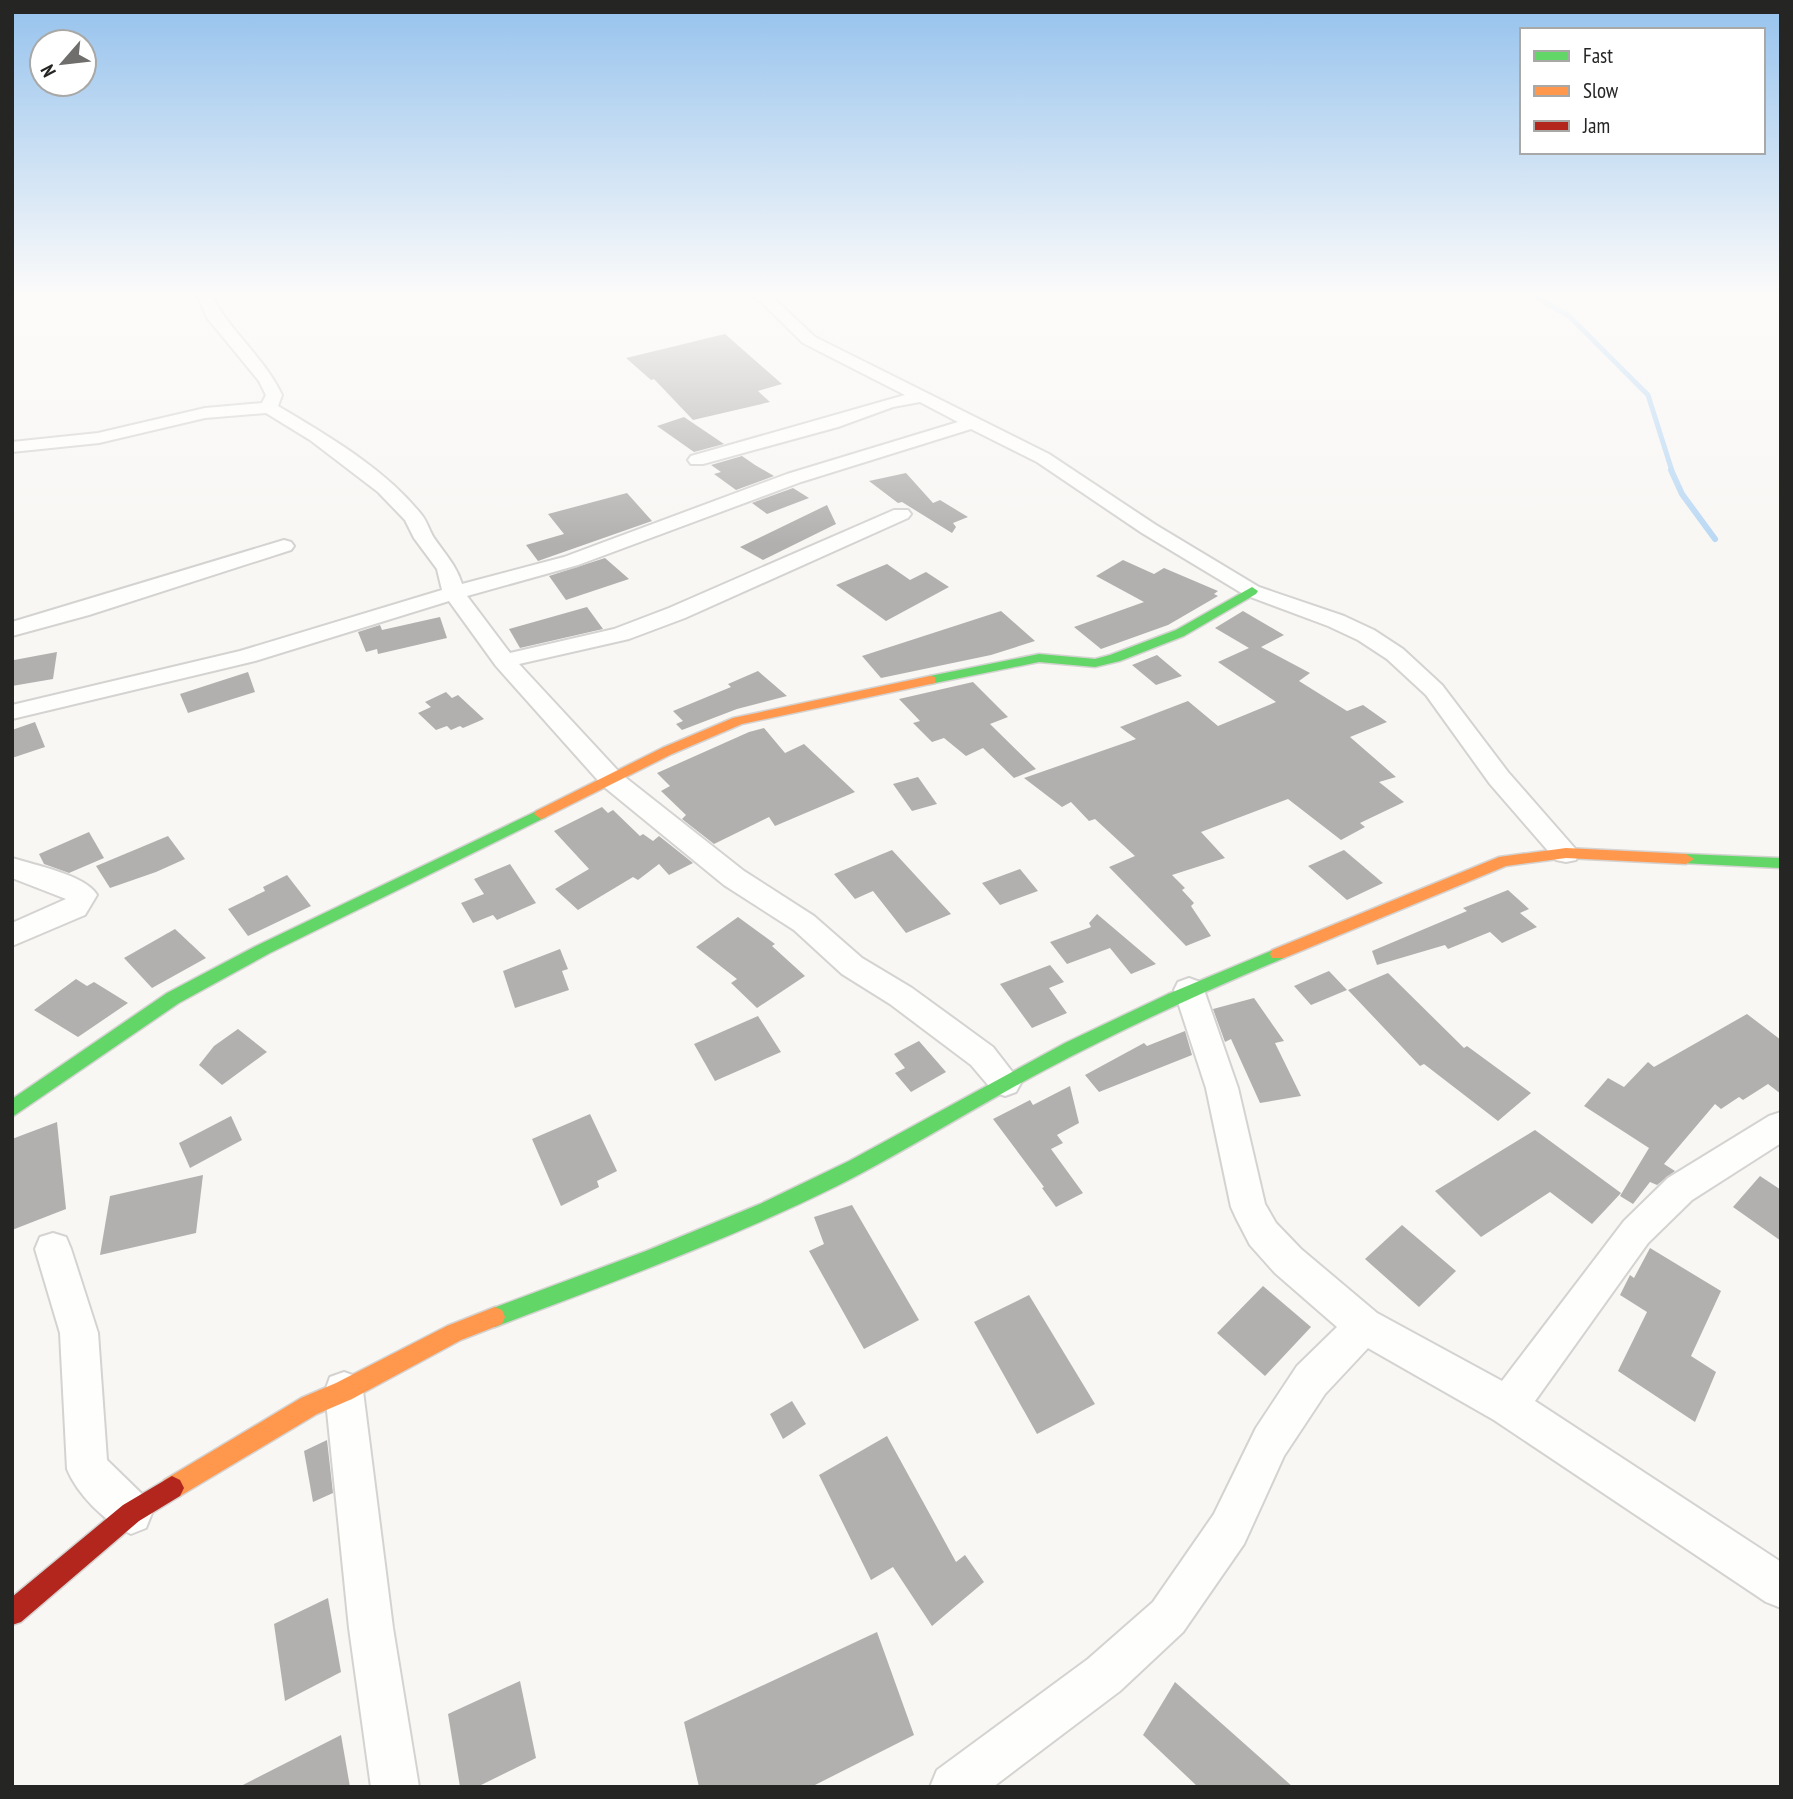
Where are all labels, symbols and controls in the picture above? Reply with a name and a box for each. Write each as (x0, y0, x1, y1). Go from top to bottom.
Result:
north arrow (28, 28, 98, 98)
legend (1520, 28, 1765, 154)
text: Fast (1583, 42, 1613, 69)
text: N (35, 61, 61, 81)
text: Slow (1583, 77, 1619, 104)
text: Jam (1582, 112, 1610, 139)

